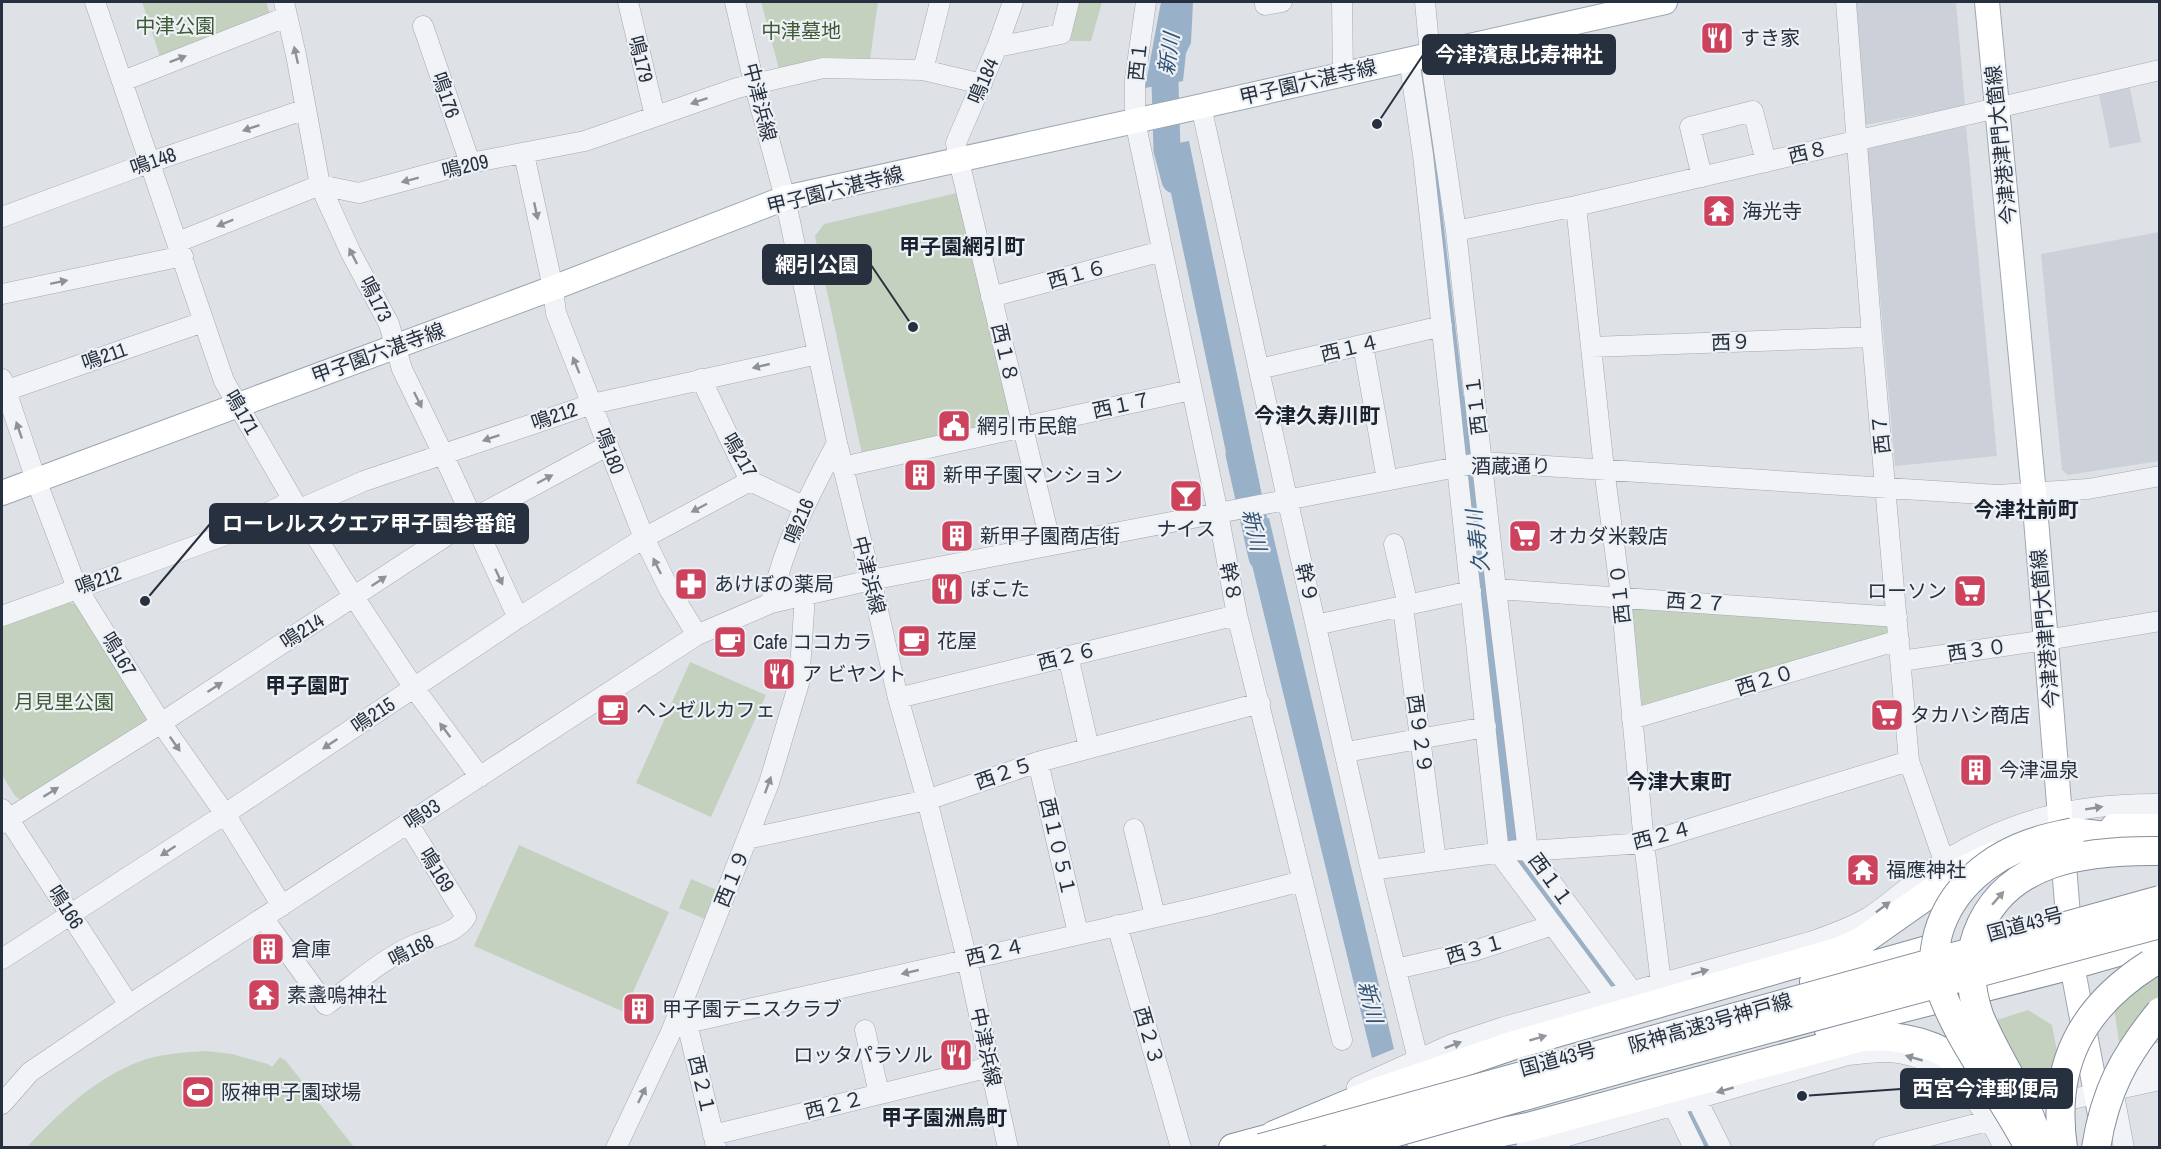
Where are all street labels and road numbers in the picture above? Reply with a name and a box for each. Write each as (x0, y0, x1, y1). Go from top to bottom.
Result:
street label: 鳴179 (623, 33, 660, 85)
street label: 西１ (1122, 40, 1153, 82)
street label: 甲子園六湛寺線 (1237, 53, 1379, 110)
street label: 鳴184 (961, 54, 1004, 108)
street label: 中津浜線 (738, 60, 783, 144)
street label: 今津港津門大箇線 (1979, 64, 2022, 226)
street label: 鳴176 (426, 68, 467, 122)
street label: 西８ (1785, 134, 1830, 169)
street label: 鳴148 (126, 140, 180, 181)
street label: 鳴209 (439, 147, 491, 184)
street label: 甲子園六湛寺線 (764, 159, 906, 220)
street label: 西１６ (1044, 253, 1109, 294)
street label: 鳴173 (354, 272, 399, 326)
street label: 甲子園六湛寺線 (307, 316, 448, 389)
street label: 西１８ (986, 321, 1025, 385)
street label: 西９ (1711, 327, 1751, 356)
street label: 西１４ (1318, 328, 1382, 367)
street label: 鳴211 (78, 335, 130, 376)
street label: 西１１ (1458, 374, 1493, 436)
street label: 鳴171 (219, 384, 266, 439)
street label: 西１７ (1090, 385, 1154, 424)
street label: 鳴212 (527, 395, 581, 436)
street label: 西７ (1865, 413, 1896, 455)
street label: 鳴180 (589, 424, 632, 478)
street label: 鳴217 (717, 427, 764, 482)
street label: 酒蔵通り (1471, 452, 1551, 479)
street label: 鳴216 (777, 494, 820, 548)
street label: 中津浜線 (847, 533, 892, 617)
street label: 今津港津門大箇線 (2024, 548, 2065, 710)
street label: 鳴212 (71, 559, 125, 600)
street label: 幹８ (1214, 560, 1249, 604)
street label: 幹９ (1290, 560, 1325, 605)
street label: 西１０ (1603, 563, 1636, 625)
street label: 西２７ (1665, 586, 1727, 617)
street label: 鳴214 (275, 606, 329, 655)
street label: 鳴167 (96, 626, 143, 681)
street label: 西３０ (1945, 632, 2009, 667)
street label: 西２６ (1035, 635, 1099, 676)
street label: 西２０ (1732, 658, 1797, 701)
street label: 鳴215 (346, 690, 400, 739)
street label: 西９２９ (1402, 692, 1439, 775)
street label: 西２５ (971, 750, 1037, 795)
street label: 鳴93 (398, 792, 445, 835)
street label: 西１０５１ (1034, 795, 1083, 899)
street label: 西２４ (1630, 814, 1694, 855)
street label: 鳴169 (413, 842, 461, 897)
street label: 西１９ (708, 845, 755, 911)
street label: 西１１ (1523, 848, 1580, 912)
street label: 鳴166 (42, 880, 91, 934)
street label: 国道43号 (1984, 900, 2066, 947)
street label: 鳴168 (384, 927, 438, 972)
street label: 西３１ (1442, 927, 1507, 970)
street label: 西２４ (963, 932, 1027, 971)
street label: 阪神高速3号神戸線 (1625, 986, 1795, 1059)
street label: 西２３ (1128, 1003, 1171, 1068)
street label: 中津浜線 (965, 1005, 1008, 1089)
street label: 国道43号 (1517, 1035, 1599, 1082)
street label: 西２１ (683, 1053, 722, 1117)
street label: 西２２ (802, 1084, 866, 1125)

